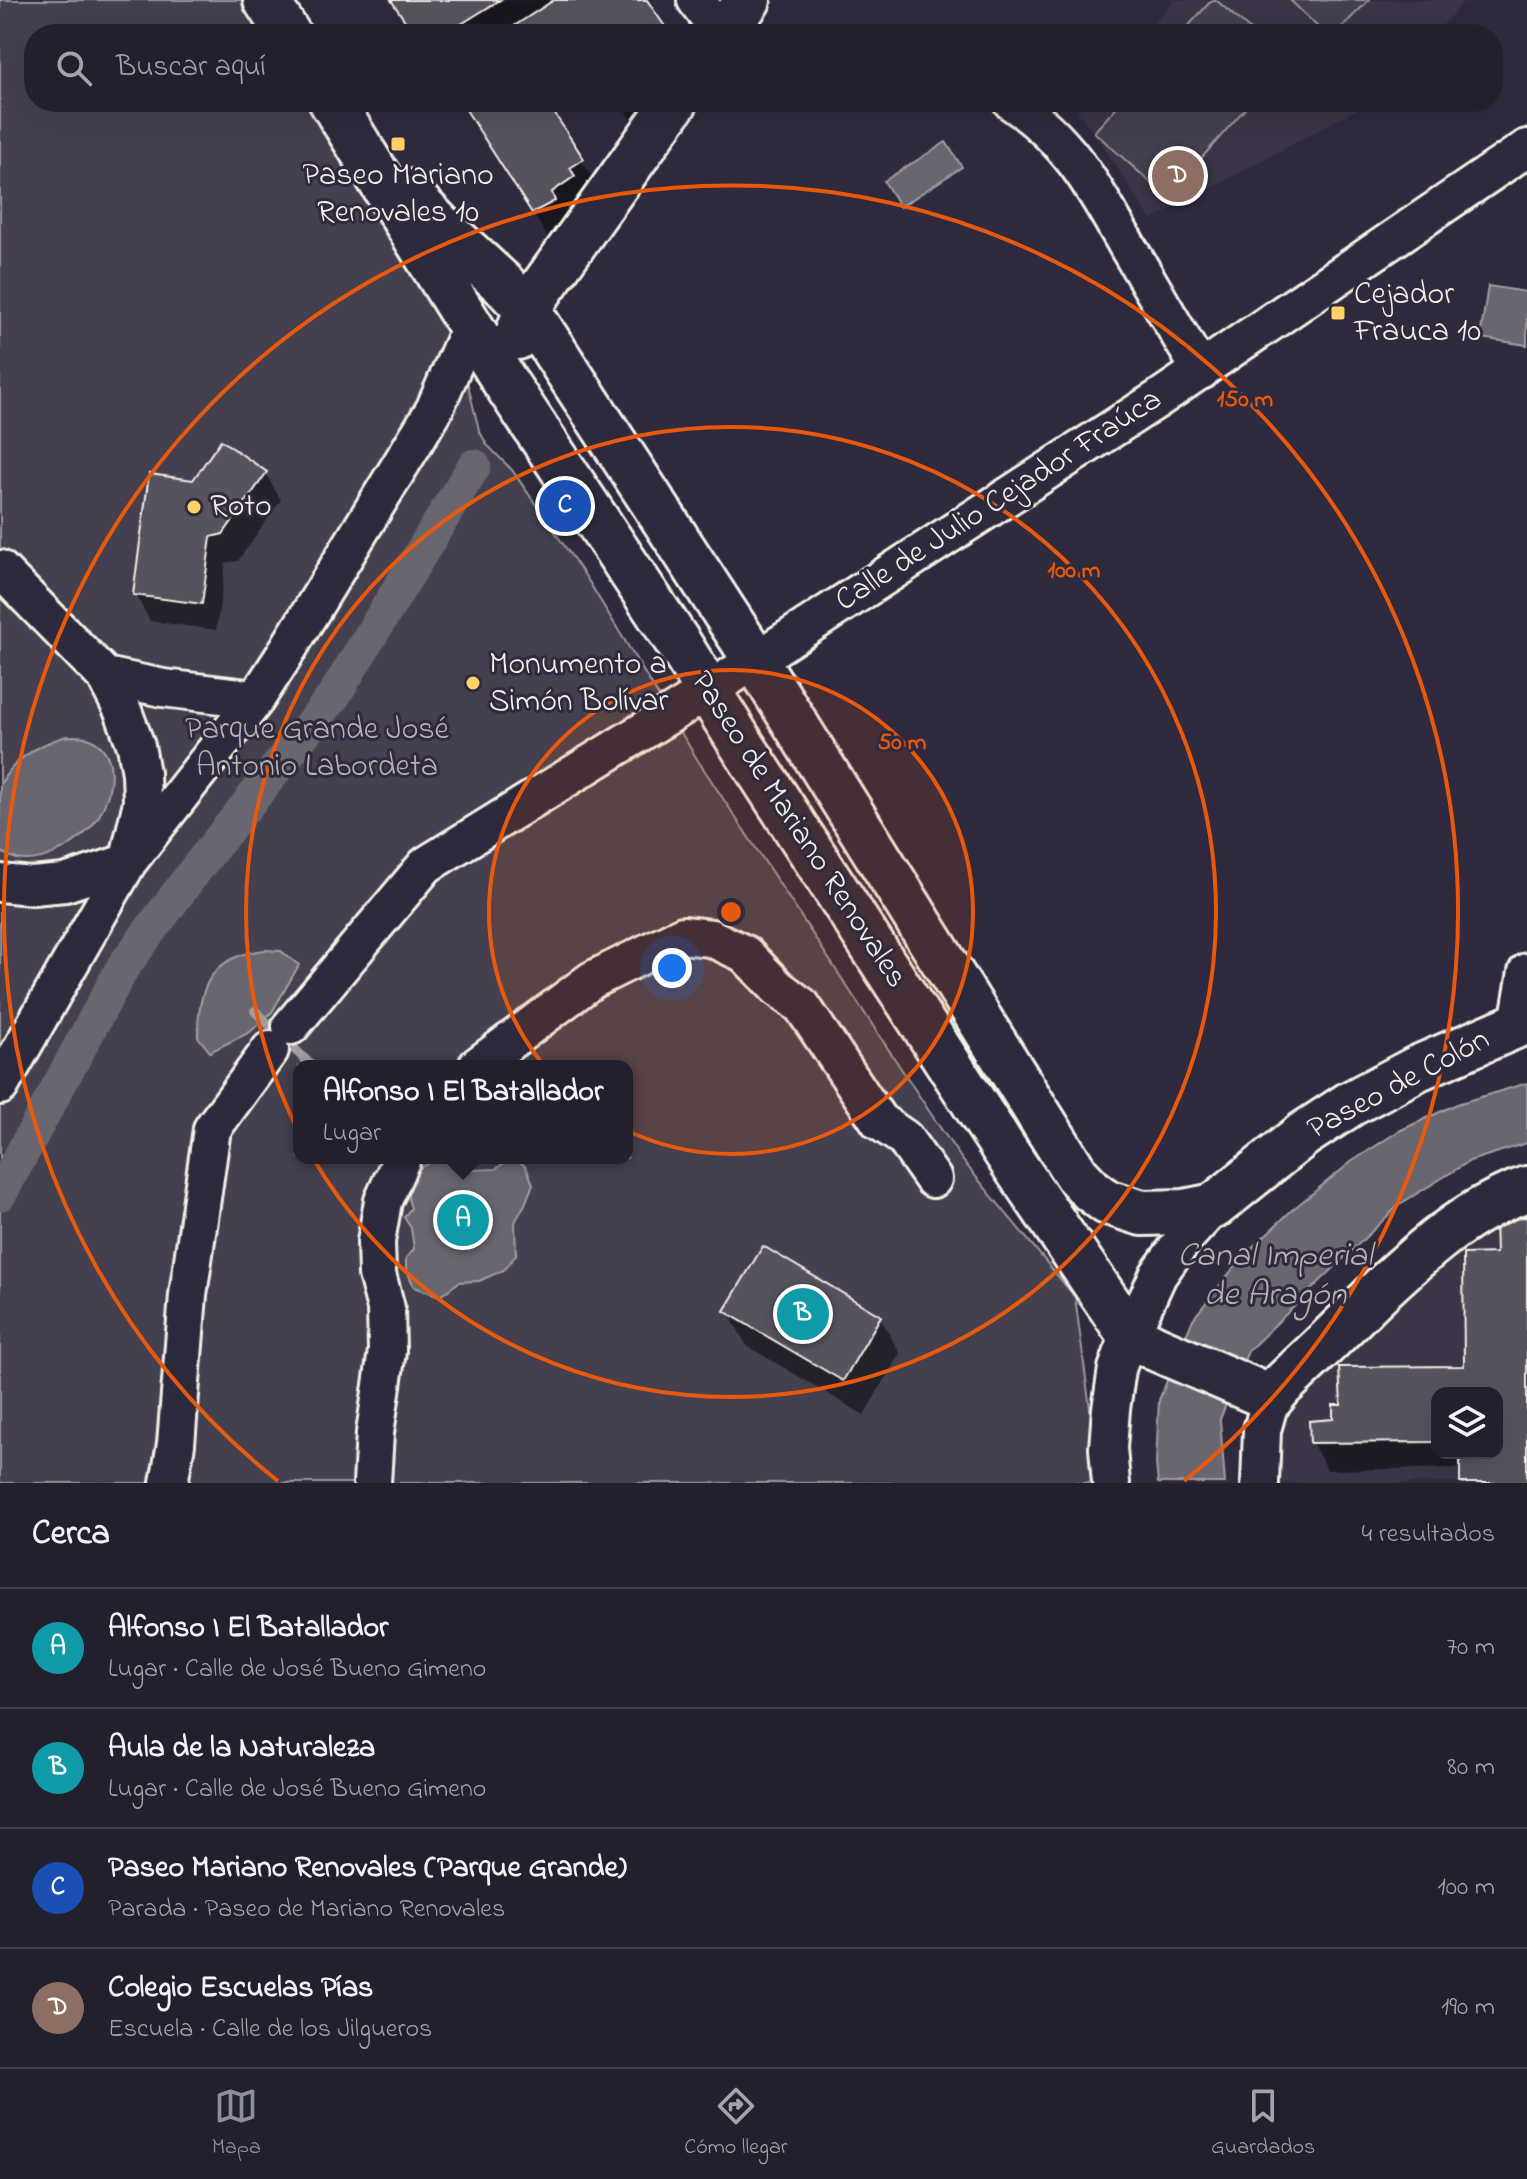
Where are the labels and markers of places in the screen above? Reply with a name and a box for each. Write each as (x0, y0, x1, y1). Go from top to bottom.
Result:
marker: Paseo Mariano Renovales 10 (389, 135, 407, 153)
pin: D (1152, 146, 1204, 206)
place label: Paseo Mariano Renovales 10 (302, 153, 494, 237)
place label: Cejador Frauca 10 (1353, 272, 1481, 356)
marker: Cejador Frauca 10 (1329, 304, 1347, 322)
pin: C (539, 476, 591, 536)
place label: Roto (210, 484, 272, 531)
marker: Roto (185, 498, 203, 516)
place label: Monumento a Simón Bolívar (489, 642, 669, 726)
marker: Monumento a Simón Bolívar (464, 674, 482, 692)
centre of rings (717, 898, 745, 926)
pin: A (437, 1190, 489, 1250)
pin: B (777, 1284, 829, 1344)

